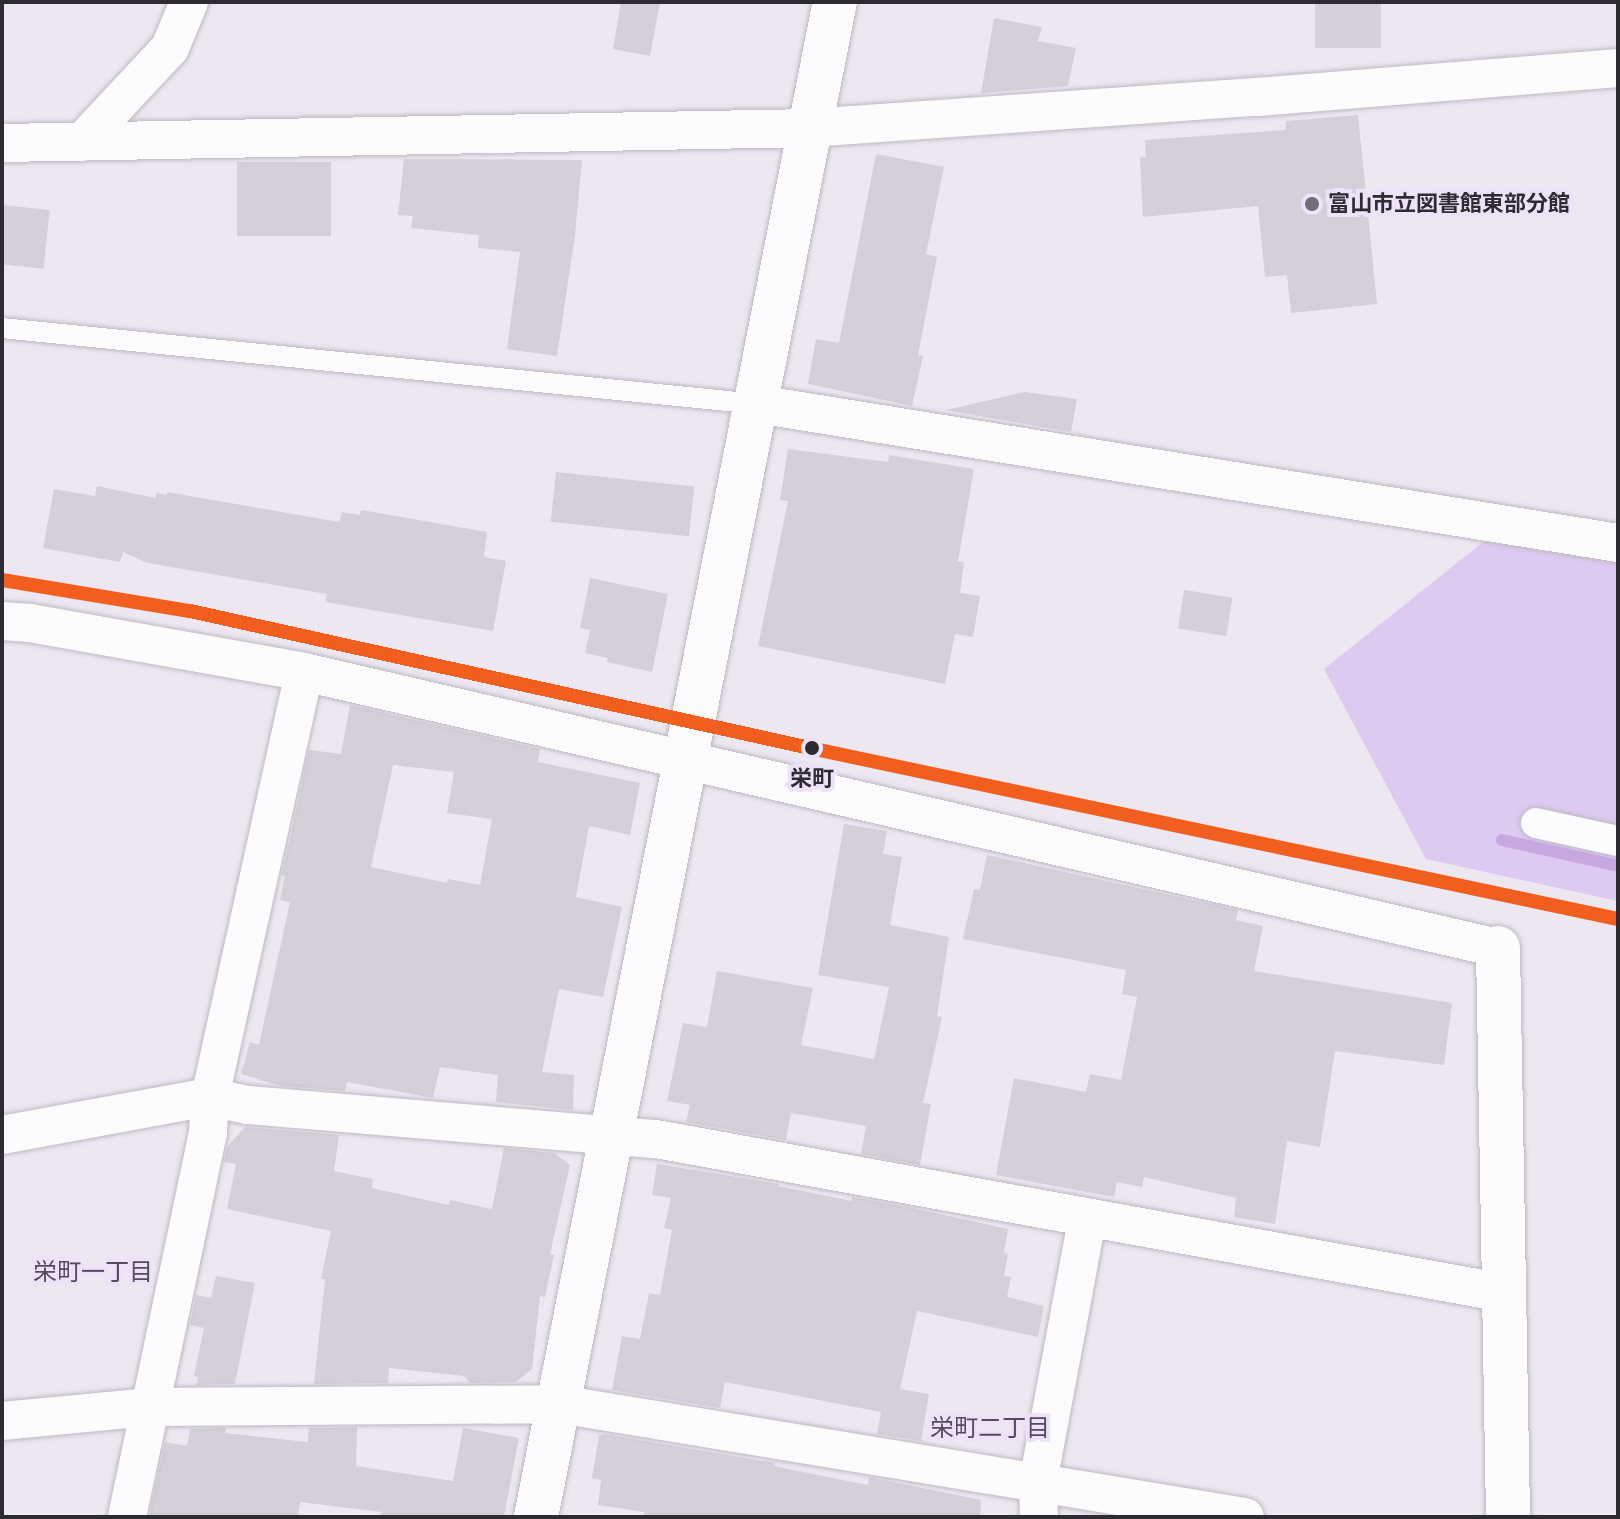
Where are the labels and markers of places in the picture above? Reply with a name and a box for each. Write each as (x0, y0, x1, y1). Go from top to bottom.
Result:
place label: 富山市立図書館東部分館 (1328, 191, 1570, 217)
marker: 富山市立図書館東部分館 (1303, 195, 1321, 213)
marker: 栄町 (798, 734, 826, 762)
place label: 栄町 (790, 766, 834, 792)

